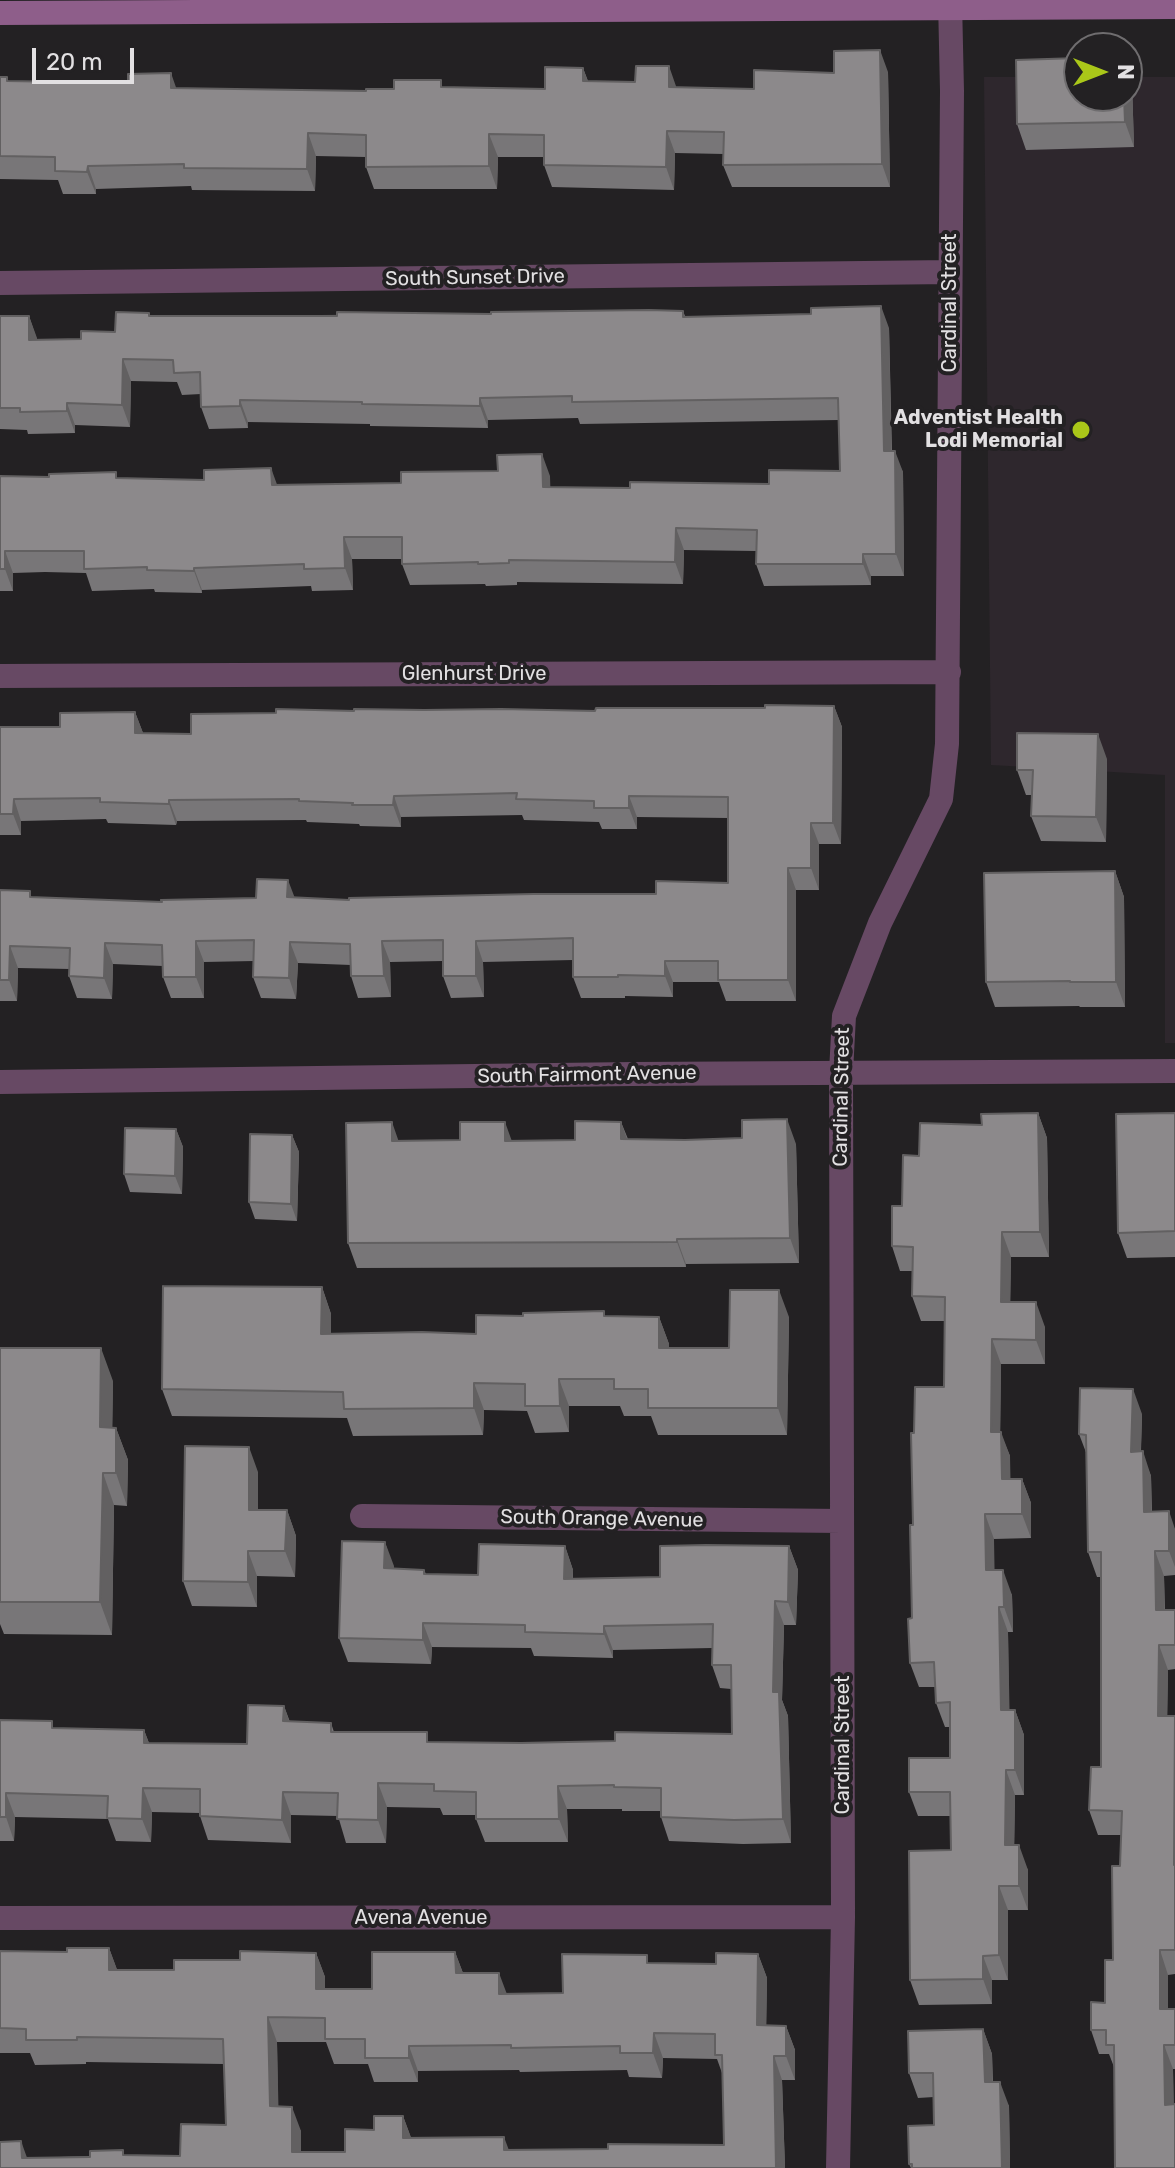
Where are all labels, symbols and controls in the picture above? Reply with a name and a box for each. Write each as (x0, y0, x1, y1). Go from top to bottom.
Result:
scale bar (36, 32, 138, 82)
north arrow (1063, 32, 1143, 112)
text: 20 m (46, 48, 103, 76)
text: N (1112, 64, 1139, 80)
street label: Cardinal Street (938, 233, 962, 373)
street label: South Sunset Drive (385, 264, 565, 292)
place label: Adventist Health Lodi Memorial (894, 406, 1063, 453)
marker: Adventist Health Lodi Memorial (1070, 419, 1092, 441)
street label: Glenhurst Drive (402, 662, 546, 686)
street label: Cardinal Street (829, 1027, 855, 1167)
street label: South Fairmont Avenue (477, 1061, 697, 1089)
street label: South Orange Avenue (500, 1505, 704, 1533)
street label: Cardinal Street (831, 1675, 855, 1815)
street label: Avena Avenue (355, 1906, 487, 1930)

